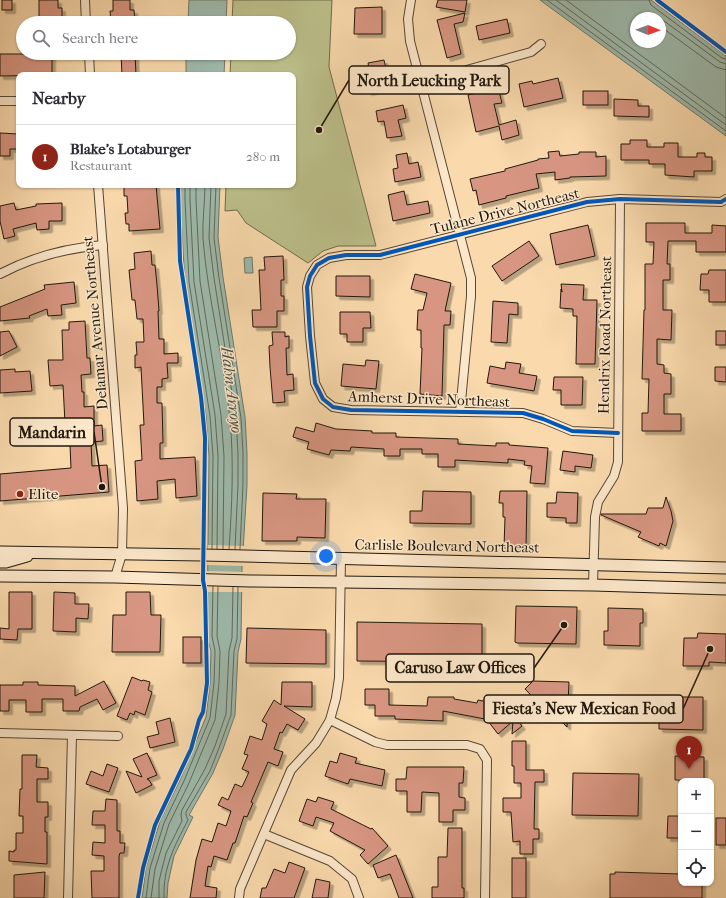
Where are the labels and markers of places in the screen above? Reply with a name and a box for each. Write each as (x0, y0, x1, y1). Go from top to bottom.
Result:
callout: North Leucking Park (349, 66, 509, 94)
callout: Mandarin (10, 418, 94, 446)
place label: Elite (28, 485, 59, 503)
marker: Elite (15, 489, 25, 499)
callout: Caruso Law Offices (386, 654, 534, 682)
callout: Fiesta’s New Mexican Food (484, 695, 683, 723)
pin: 1 (676, 736, 702, 769)

